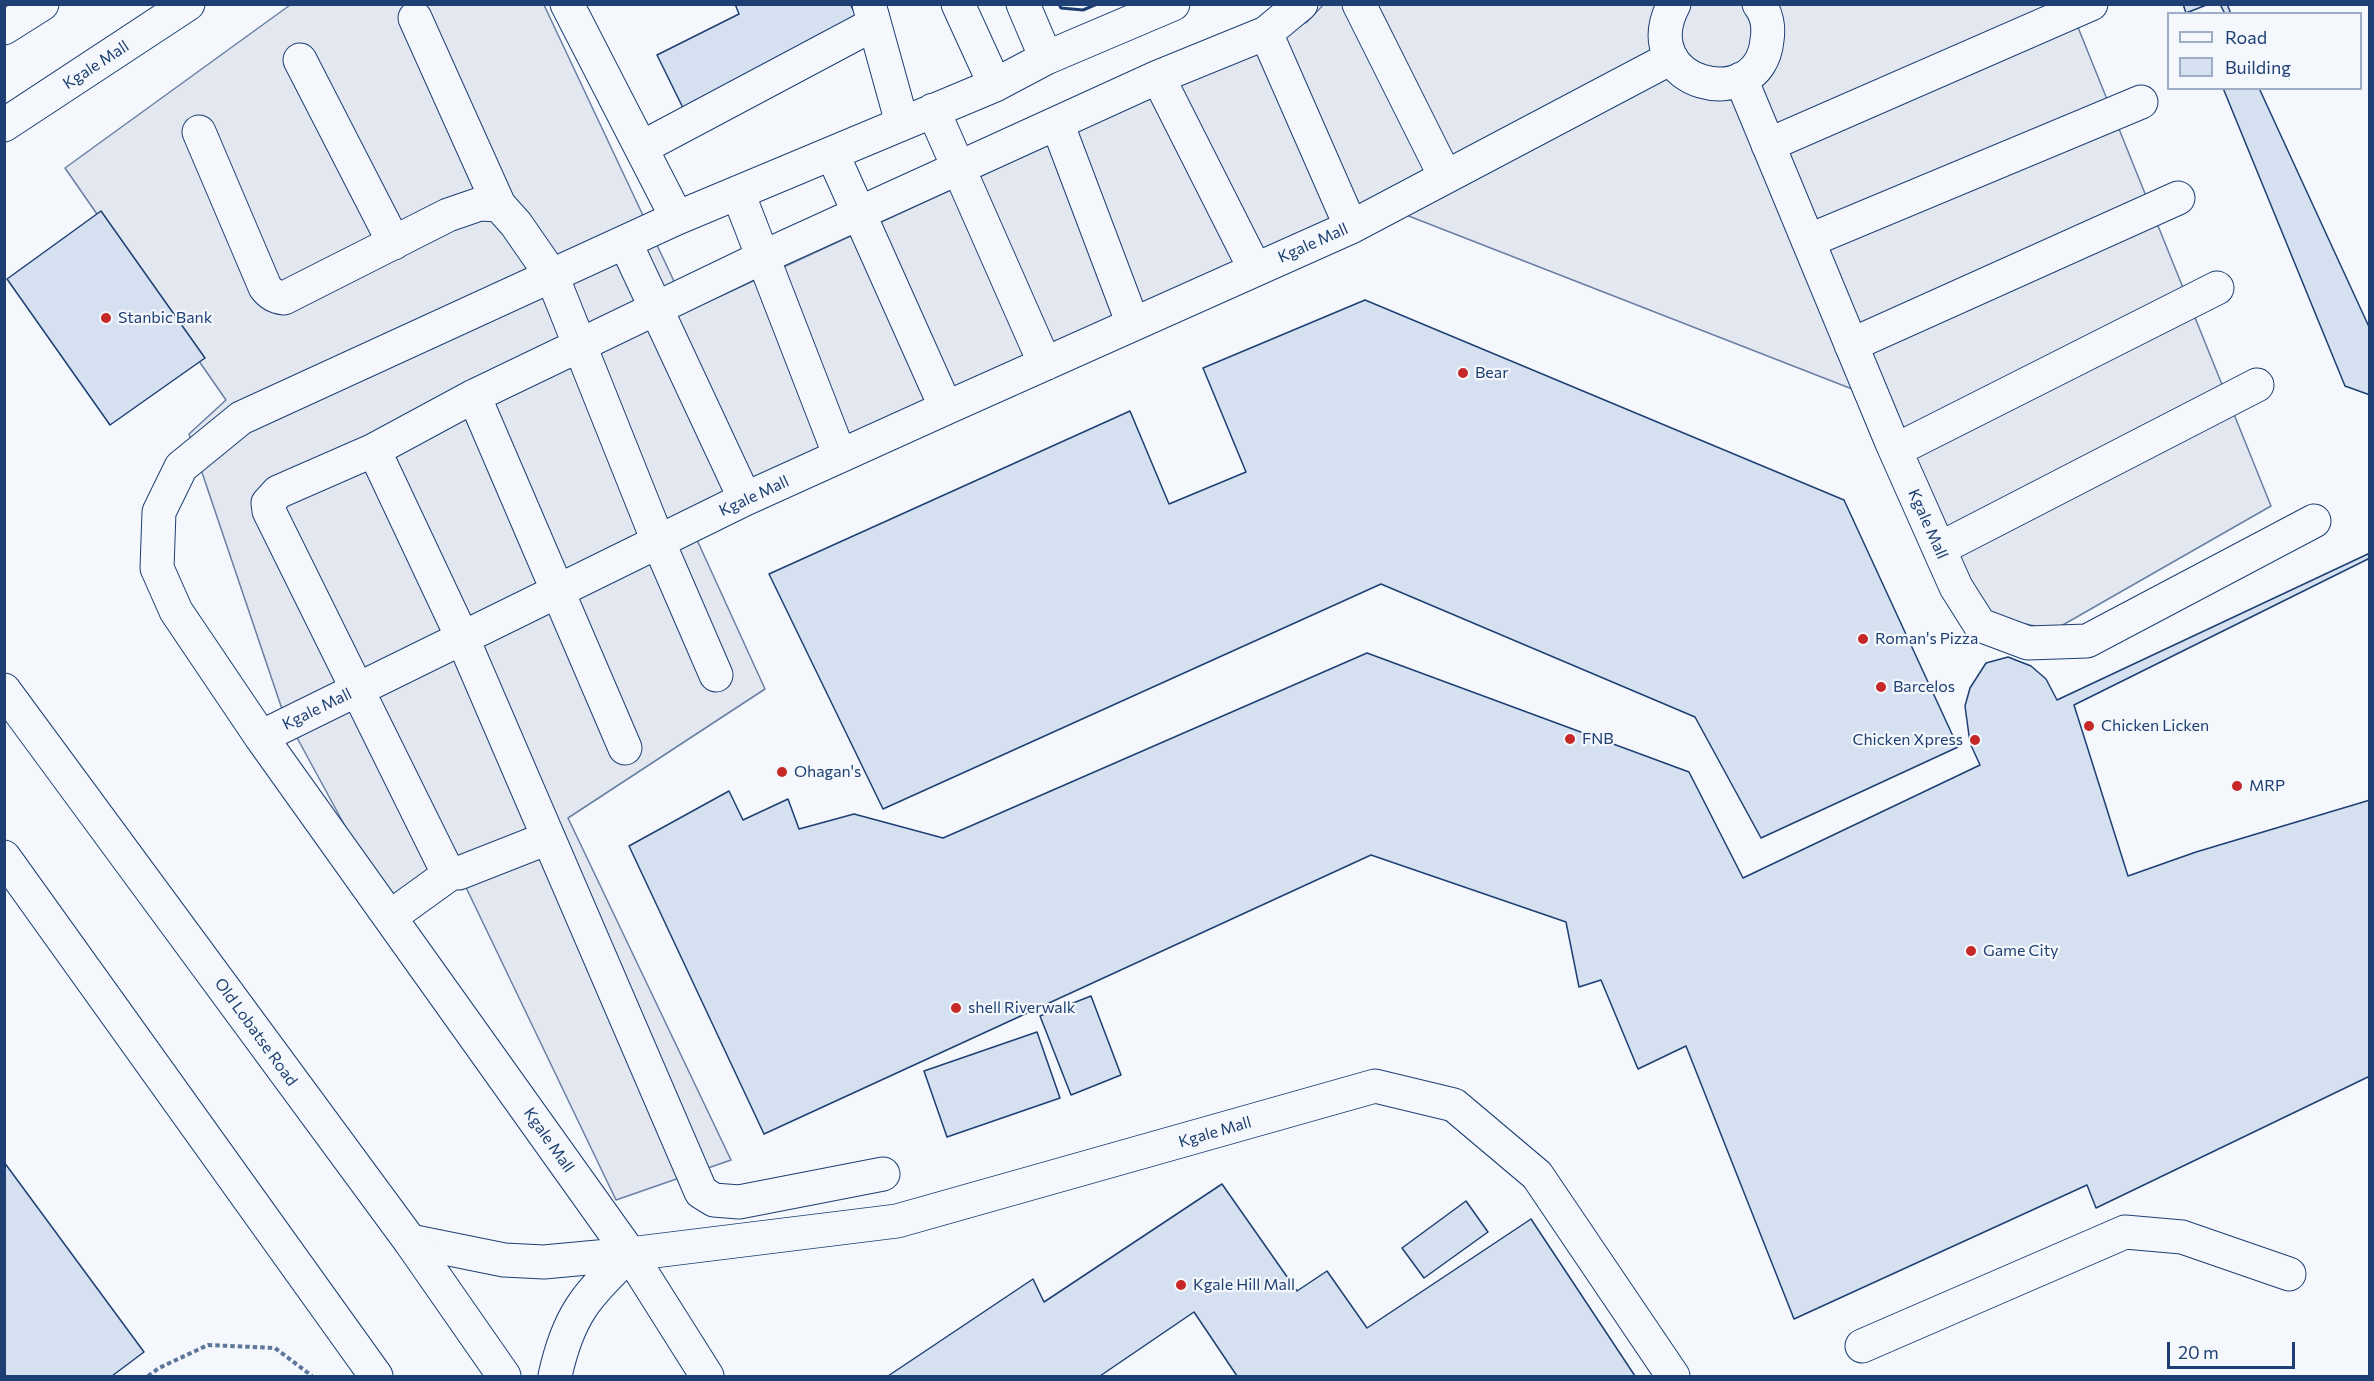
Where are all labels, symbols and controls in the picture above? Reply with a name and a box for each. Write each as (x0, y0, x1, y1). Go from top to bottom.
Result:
legend (2167, 12, 2362, 90)
text: Road (2225, 26, 2267, 48)
street label: Kgale Mall (59, 37, 133, 93)
text: Building (2225, 56, 2291, 78)
street label: Kgale Mall (1275, 219, 1351, 267)
place label: Stanbic Bank (118, 308, 212, 328)
marker: Stanbic Bank (99, 311, 113, 325)
place label: Bear (1475, 363, 1509, 383)
marker: Bear (1456, 366, 1470, 380)
street label: Kgale Mall (716, 471, 792, 521)
street label: Kgale Mall (1904, 486, 1952, 562)
place label: Roman's Pizza (1875, 629, 1978, 649)
marker: Roman's Pizza (1856, 632, 1870, 646)
place label: Barcelos (1893, 677, 1955, 697)
marker: Barcelos (1874, 680, 1888, 694)
street label: Kgale Mall (279, 684, 355, 734)
place label: Chicken Licken (2101, 716, 2209, 736)
marker: Chicken Licken (2082, 719, 2096, 733)
place label: FNB (1582, 729, 1614, 749)
place label: Chicken Xpress (1852, 730, 1963, 750)
marker: FNB (1563, 732, 1577, 746)
marker: Chicken Xpress (1968, 733, 1982, 747)
place label: Ohagan's (794, 762, 861, 782)
marker: Ohagan's (775, 765, 789, 779)
place label: MRP (2249, 776, 2285, 796)
marker: MRP (2230, 779, 2244, 793)
place label: Game City (1983, 941, 2058, 961)
marker: Game City (1964, 944, 1978, 958)
street label: Old Lobatse Road (210, 974, 302, 1090)
place label: shell Riverwalk (968, 998, 1075, 1018)
marker: shell Riverwalk (949, 1001, 963, 1015)
street label: Kgale Mall (520, 1104, 578, 1176)
street label: Kgale Mall (1176, 1112, 1254, 1152)
place label: Kgale Hill Mall (1193, 1275, 1295, 1295)
marker: Kgale Hill Mall (1174, 1278, 1188, 1292)
scale bar (2170, 1330, 2298, 1368)
text: 20 m (2178, 1341, 2219, 1363)

